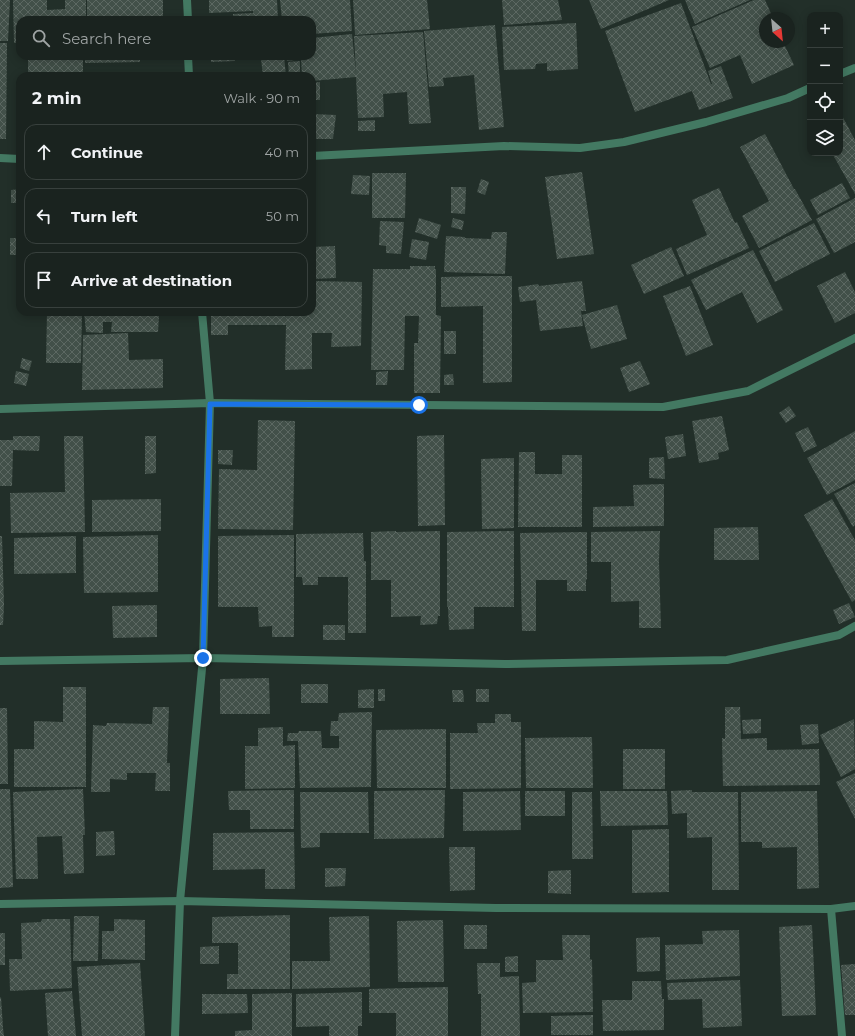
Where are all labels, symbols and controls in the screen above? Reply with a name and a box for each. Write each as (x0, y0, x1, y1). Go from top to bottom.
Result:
north arrow (759, 12, 795, 48)
map controls (807, 12, 843, 156)
button: + (807, 12, 843, 48)
search box (16, 16, 316, 60)
icon: search (30, 27, 52, 49)
text: Search here (62, 29, 151, 48)
button: − (807, 48, 843, 84)
button: locate (807, 84, 843, 120)
text: 2 min (32, 88, 82, 108)
text: Walk · 90 m (224, 90, 300, 106)
button: layers (807, 120, 843, 156)
icon: ahead (33, 141, 55, 163)
text: Continue (71, 143, 143, 162)
text: 40 m (265, 144, 299, 160)
icon: left (33, 205, 55, 227)
text: Turn left (71, 207, 138, 226)
text: 50 m (266, 208, 299, 224)
icon: arrive (33, 269, 55, 291)
text: Arrive at destination (71, 271, 232, 290)
route start (410, 396, 428, 414)
route end (194, 649, 212, 667)

